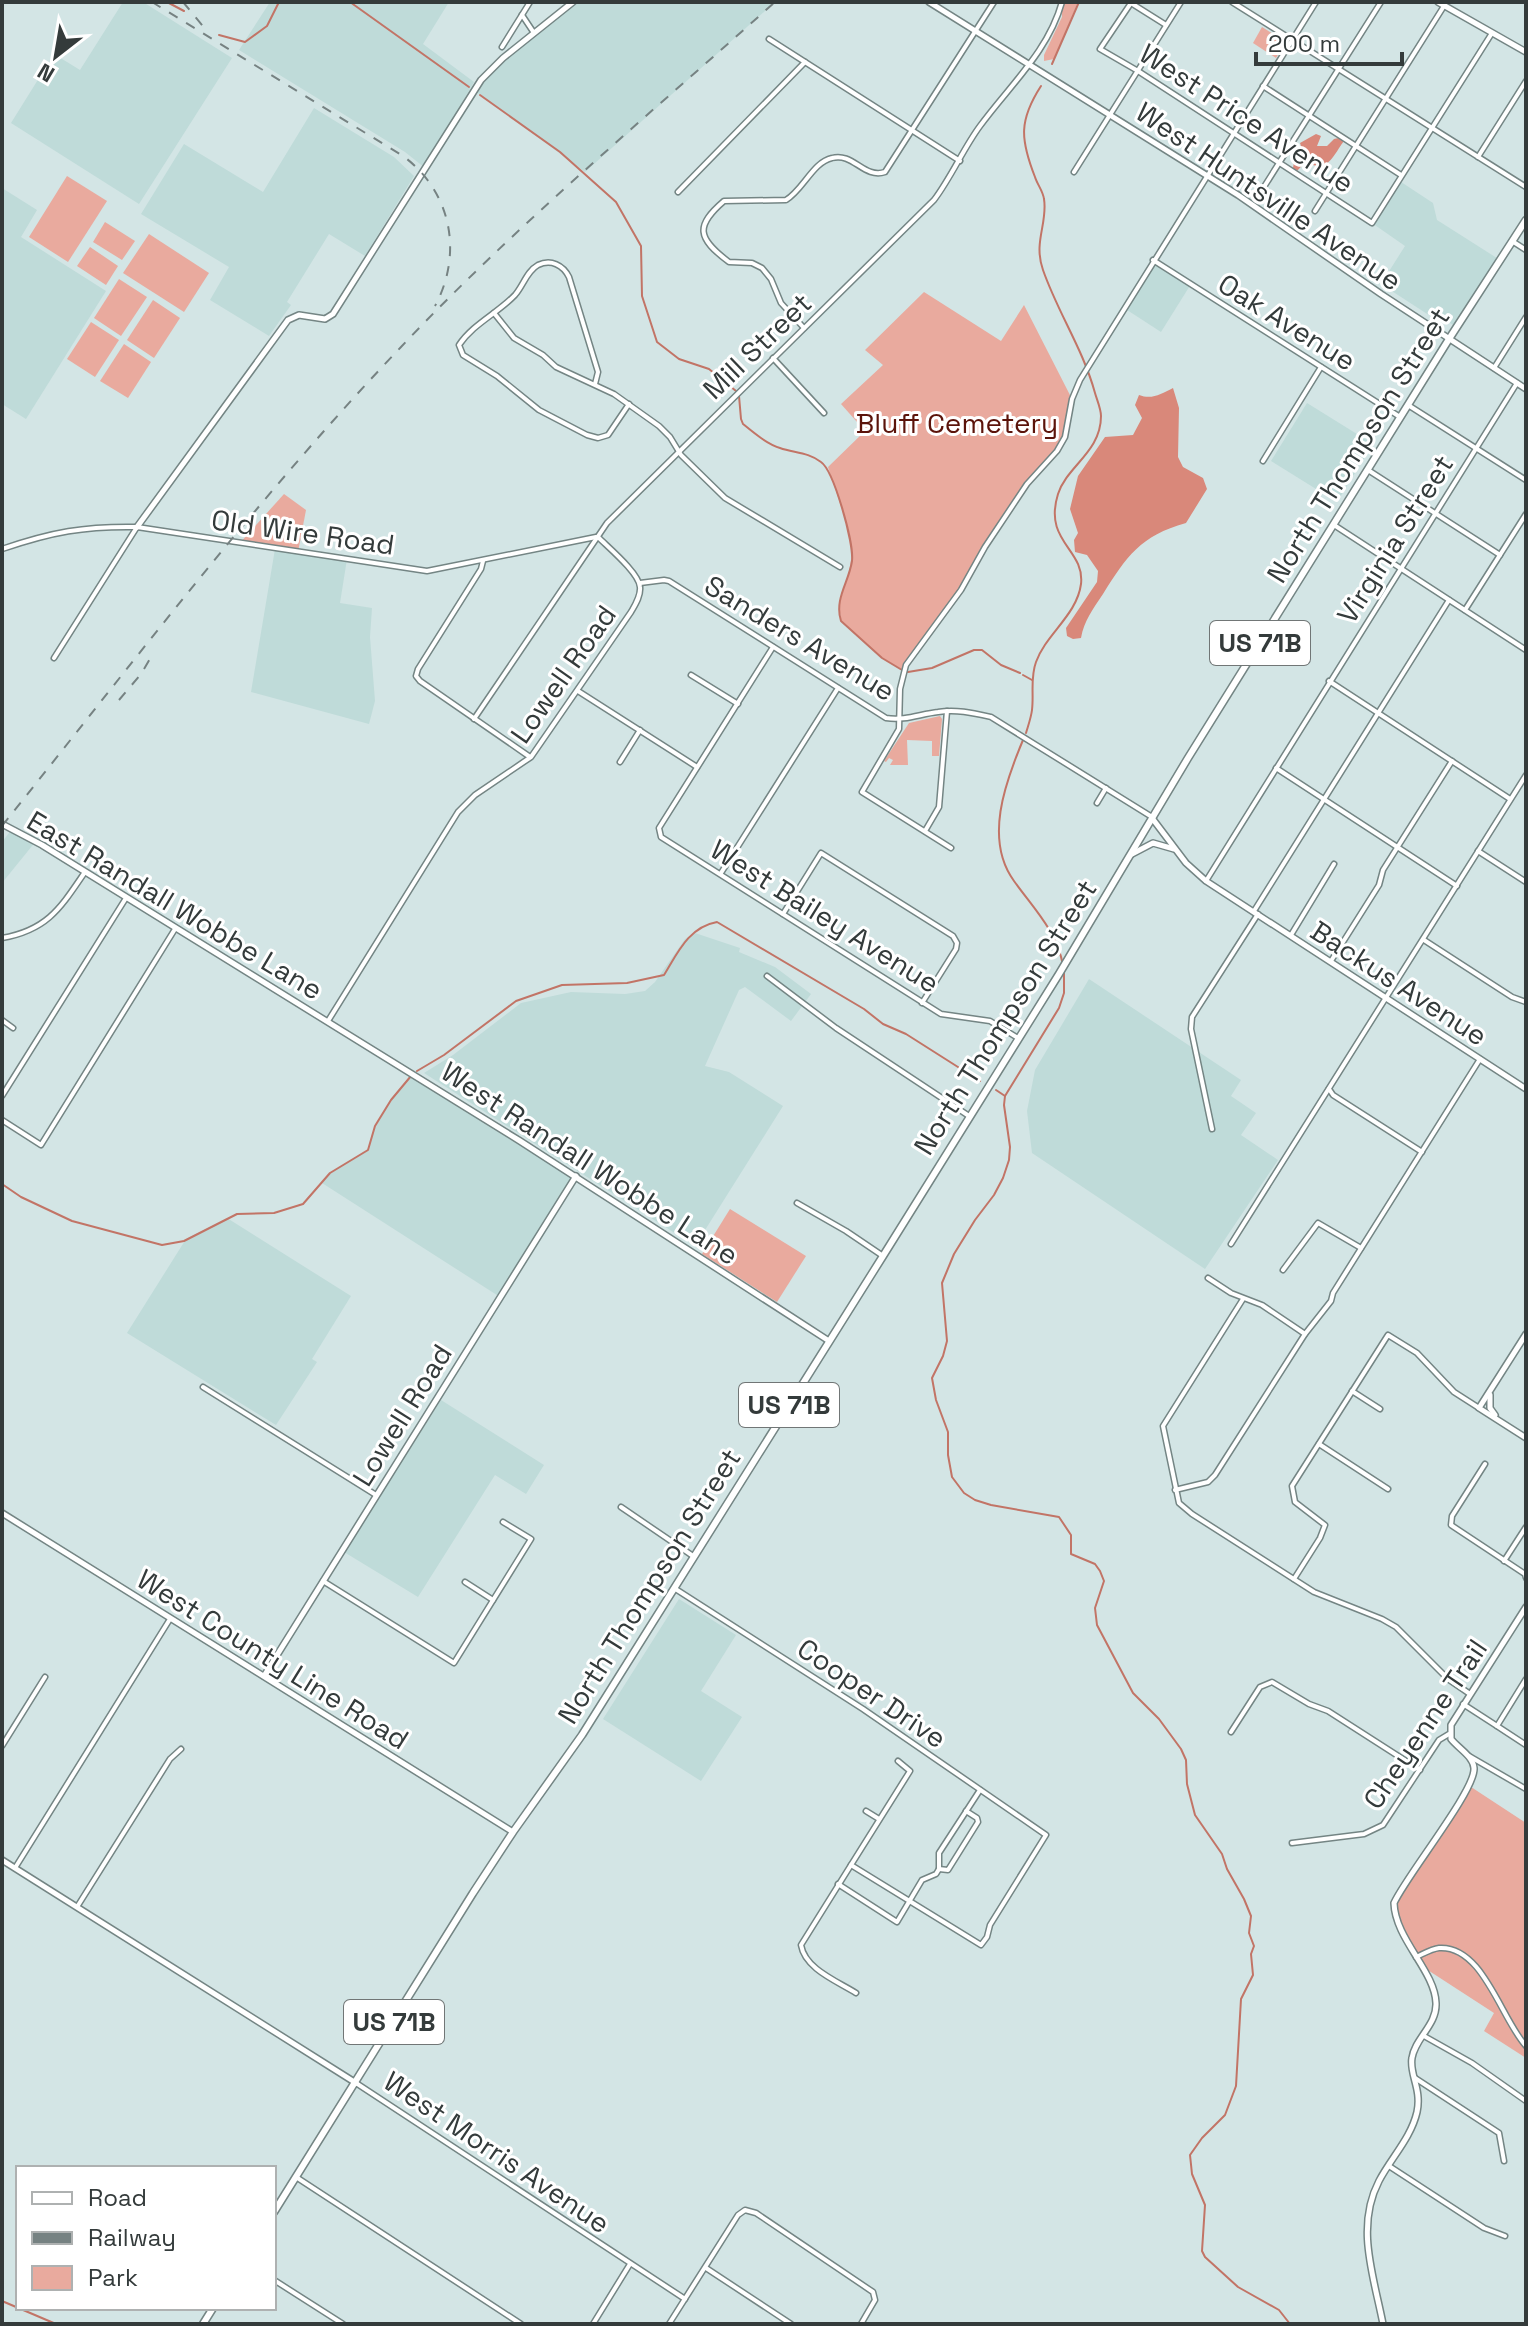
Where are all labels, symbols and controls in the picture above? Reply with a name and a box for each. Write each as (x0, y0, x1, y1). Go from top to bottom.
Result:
north arrow (16, 16, 96, 96)
scale bar (1256, 16, 1402, 66)
text: 200 m (1268, 28, 1340, 59)
street label: West Price Avenue (1133, 35, 1361, 201)
text: N (32, 57, 59, 89)
street label: West Huntsville Avenue (1129, 94, 1409, 298)
street label: Oak Avenue (1211, 266, 1363, 378)
street label: Mill Street (695, 285, 819, 407)
street label: North Thompson Street (1258, 301, 1458, 589)
park label: Bluff Cemetery (856, 405, 1058, 441)
street label: Virginia Street (1329, 448, 1461, 630)
street label: Old Wire Road (209, 501, 397, 563)
street label: Sanders Avenue (698, 567, 902, 709)
street label: Lowell Road (502, 598, 624, 750)
road number: US 71B (1210, 621, 1310, 665)
street label: East Randall Wobbe Lane (21, 802, 329, 1008)
street label: West Bailey Avenue (704, 831, 946, 1001)
street label: North Thompson Street (905, 873, 1105, 1161)
street label: Backus Avenue (1304, 912, 1494, 1054)
street label: West Randall Wobbe Lane (435, 1053, 745, 1273)
street label: Lowell Road (344, 1337, 460, 1493)
road number: US 71B (739, 1383, 839, 1427)
street label: North Thompson Street (549, 1442, 749, 1730)
street label: West County Line Road (131, 1561, 415, 1757)
street label: Cooper Drive (791, 1630, 953, 1756)
street label: Cheyenne Trail (1355, 1632, 1495, 1816)
road number: US 71B (344, 2000, 444, 2044)
street label: West Morris Avenue (377, 2063, 617, 2241)
legend (16, 2166, 276, 2310)
text: Road (88, 2182, 147, 2213)
text: Railway (88, 2222, 176, 2253)
text: Park (88, 2262, 138, 2293)

